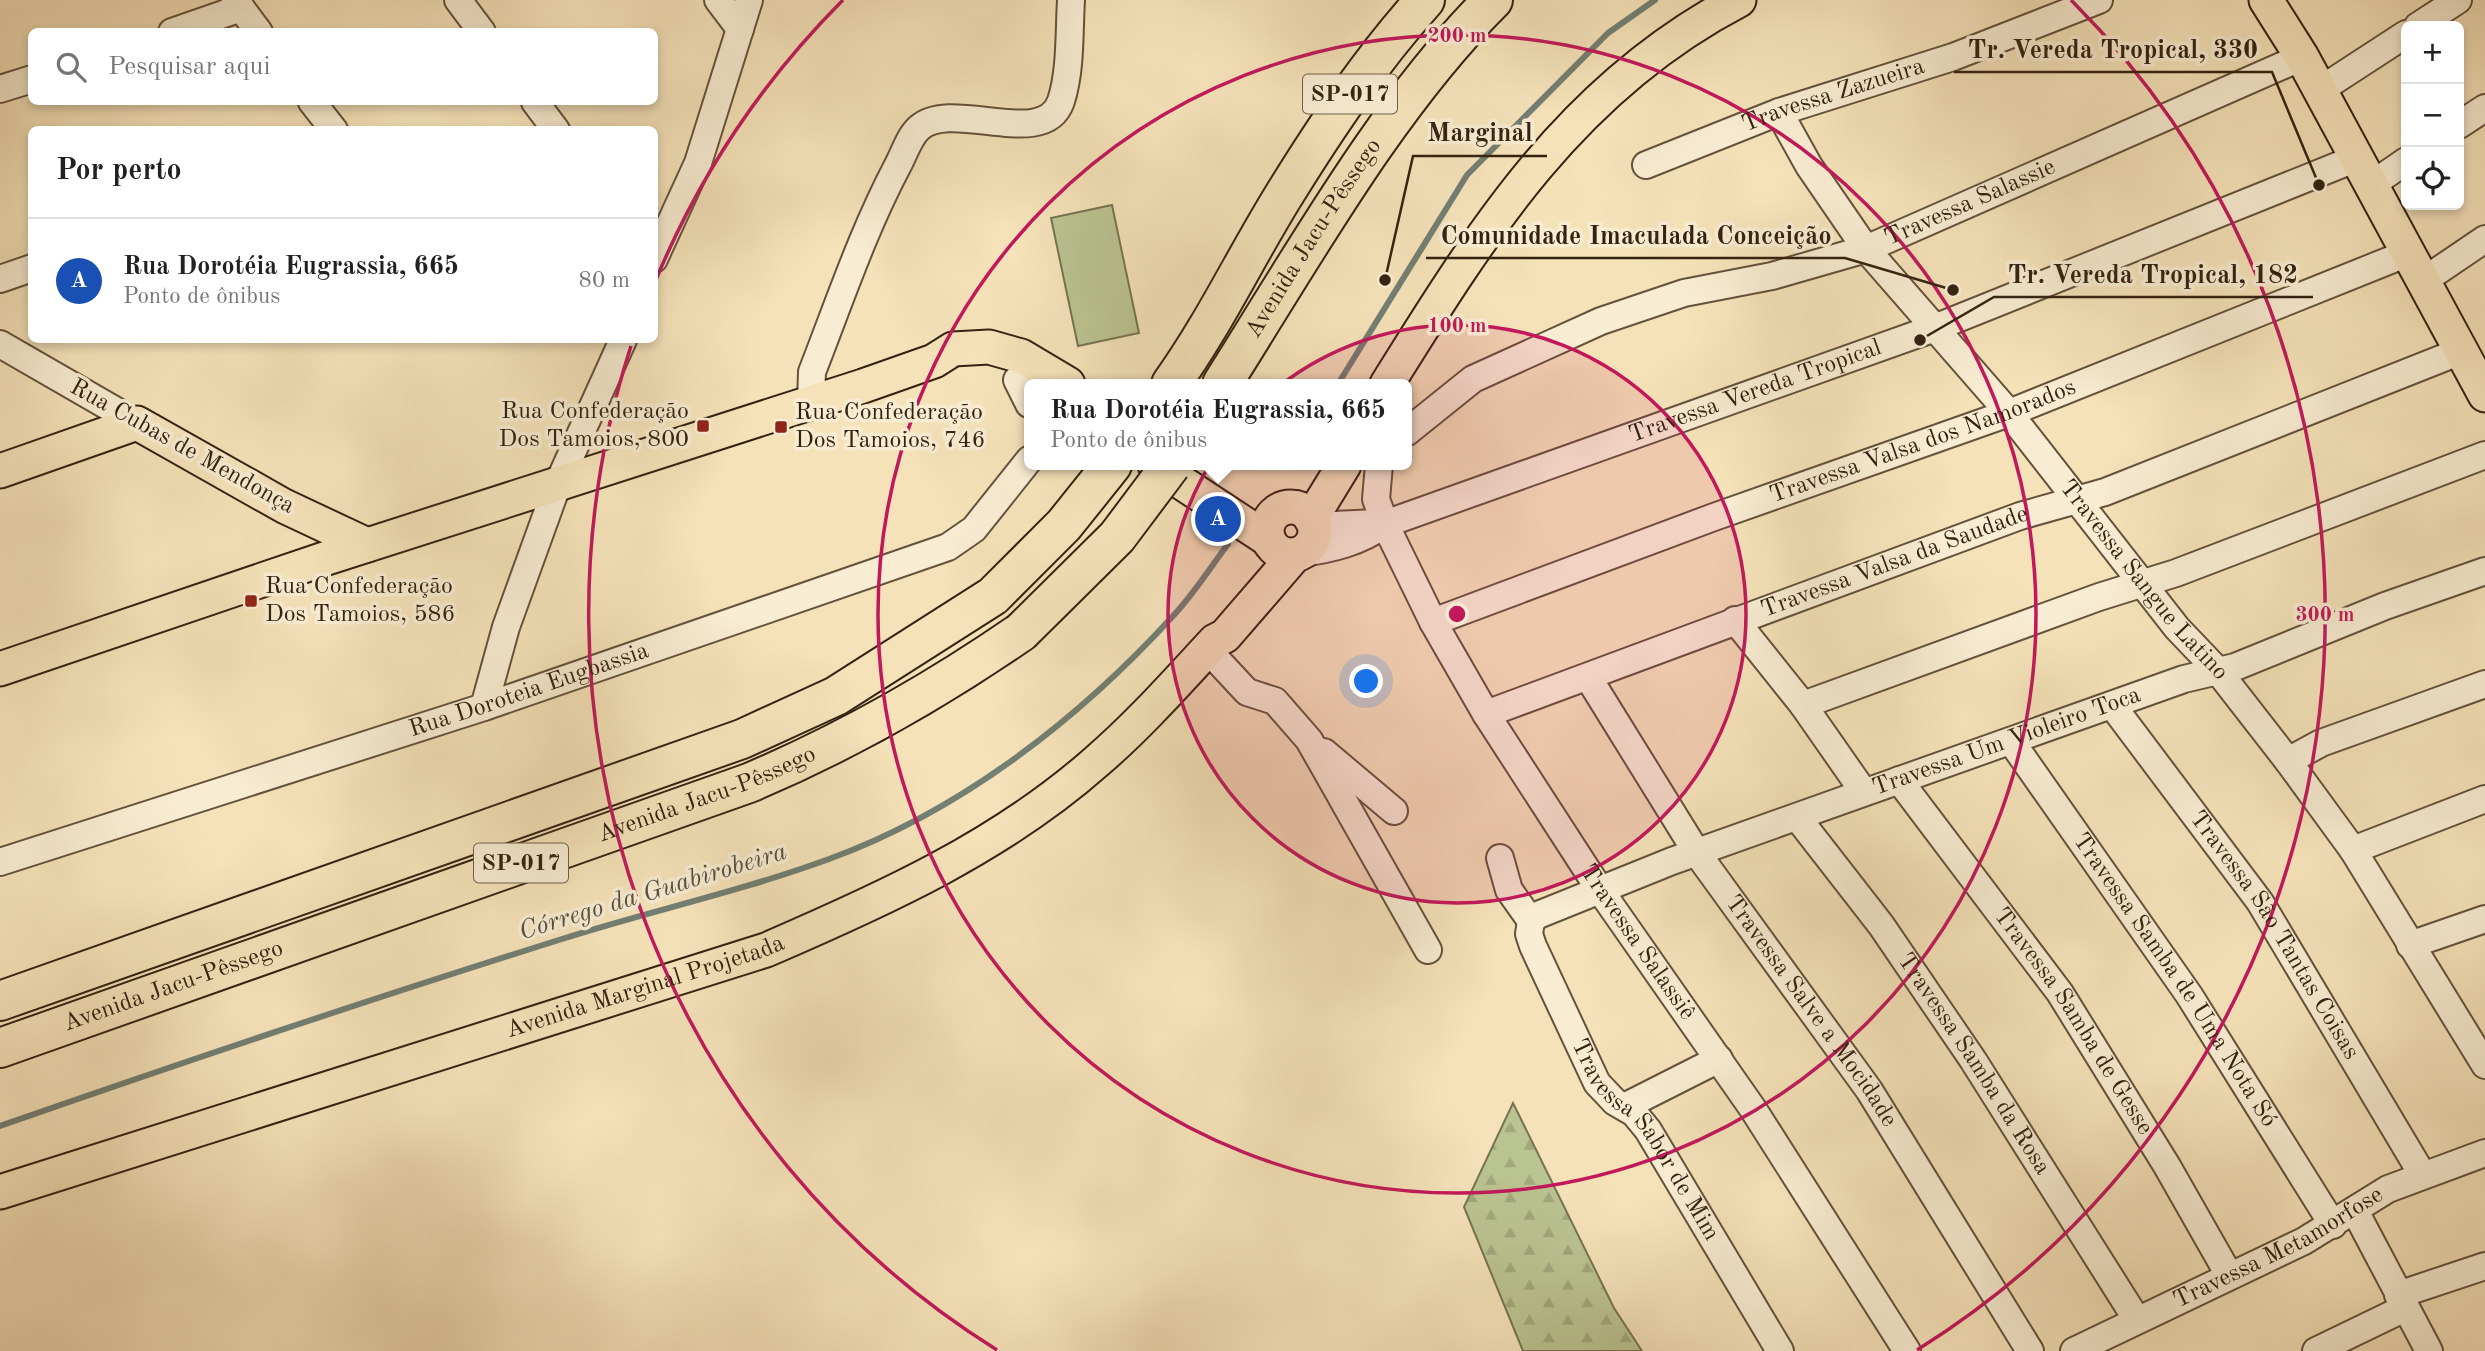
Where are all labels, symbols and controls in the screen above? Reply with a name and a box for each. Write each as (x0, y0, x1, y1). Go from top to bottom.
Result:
map controls (2401, 21, 2464, 210)
button: + (2401, 21, 2464, 84)
callout: Tr. Vereda Tropical, 330 (1954, 25, 2272, 72)
text: 200 m (1427, 26, 1487, 47)
search box (28, 28, 658, 105)
text: Tr. Vereda Tropical, 330 (1968, 38, 2258, 64)
icon: search (52, 48, 90, 86)
text: Pesquisar aqui (108, 54, 270, 80)
street label: Travessa Zazueira (1739, 55, 1928, 137)
road number: SP-017 (1303, 74, 1397, 114)
button: − (2401, 84, 2464, 147)
callout: Marginal (1413, 109, 1547, 156)
text: Marginal (1427, 121, 1533, 147)
street label: Avenida Jacu-Pêssego (1242, 135, 1387, 343)
button: locate (2401, 147, 2464, 210)
street label: Travessa Salassie (1881, 155, 2059, 251)
text: Por perto (56, 156, 182, 186)
callout: Comunidade Imaculada Conceição (1426, 211, 1845, 258)
text: Comunidade Imaculada Conceição (1440, 224, 1832, 250)
callout: Tr. Vereda Tropical, 182 (1994, 250, 2313, 297)
text: Rua Dorotéia Eugrassia, 665 (123, 254, 459, 280)
text: Tr. Vereda Tropical, 182 (2008, 263, 2298, 289)
text: A (70, 269, 88, 292)
text: 80 m (579, 269, 630, 292)
text: Ponto de ônibus (123, 285, 280, 308)
text: 100 m (1427, 316, 1487, 337)
street label: Travessa Vereda Tropical (1626, 336, 1885, 448)
street label: Rua Cubas de Mendonça (66, 375, 299, 519)
street label: Travessa Valsa dos Namorados (1767, 375, 2079, 508)
popup (1024, 379, 1412, 470)
text: Rua Dorotéia Eugrassia, 665 (1050, 398, 1386, 424)
place label: Rua Confederação Dos Tamoios, 800 (499, 400, 689, 452)
place label: Rua Confederação Dos Tamoios, 746 (795, 401, 985, 453)
marker: Rua Confederação Dos Tamoios, 800 (695, 418, 711, 434)
marker: Rua Confederação Dos Tamoios, 746 (773, 419, 789, 435)
text: Ponto de ônibus (1050, 429, 1207, 452)
street label: Travessa Sangue Latino (2055, 476, 2233, 685)
pin: A (1195, 493, 1241, 545)
street label: Travessa Valsa da Saudade (1758, 502, 2031, 623)
place label: Rua Confederação Dos Tamoios, 586 (265, 575, 455, 627)
marker: Rua Confederação Dos Tamoios, 586 (243, 593, 259, 609)
centre of rings (1445, 602, 1469, 626)
text: 300 m (2295, 605, 2355, 626)
street label: Rua Doroteia Eugbassia (406, 639, 652, 742)
your location (1349, 664, 1383, 698)
street label: Travessa Um Violeiro Toca (1870, 683, 2144, 801)
street label: Avenida Jacu-Pêssego (595, 742, 820, 847)
street label: Travessa São Tantas Coisas (2184, 807, 2363, 1064)
street label: Travessa Samba de Uma Nota Só (2068, 829, 2281, 1132)
water label: Córrego da Guabirobeira (516, 839, 790, 945)
road number: SP-017 (474, 844, 568, 883)
street label: Travessa Salassiê (1575, 860, 1699, 1025)
street label: Travessa Salve a Mocidade (1720, 891, 1901, 1131)
street label: Travessa Samba de Gesse (1989, 904, 2157, 1139)
street label: Avenida Marginal Projetada (503, 931, 788, 1043)
street label: Avenida Jacu-Pêssego (60, 937, 286, 1036)
street label: Travessa Samba da Rosa (1892, 949, 2054, 1179)
street label: Travessa Sabor de Mim (1566, 1035, 1723, 1245)
street label: Travessa Metamorfose (2170, 1183, 2388, 1313)

